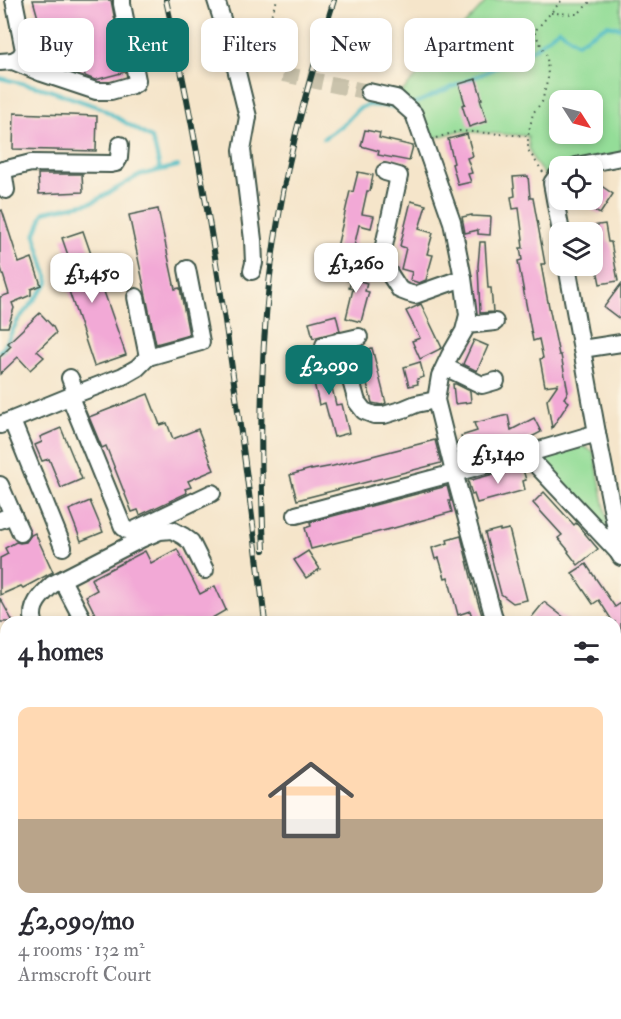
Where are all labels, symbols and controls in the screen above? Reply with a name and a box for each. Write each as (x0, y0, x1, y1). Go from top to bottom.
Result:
chip: Buy (18, 18, 94, 72)
chip: Rent (106, 18, 189, 72)
chip: Filters (201, 18, 298, 72)
chip: New (310, 18, 392, 72)
chip: Apartment (404, 18, 535, 72)
north arrow (549, 90, 603, 144)
map controls (549, 90, 603, 276)
button: locate (549, 156, 603, 210)
button: layers (549, 222, 603, 276)
pin: £1,260 (307, 243, 405, 294)
text: £1,260 (328, 250, 384, 275)
pin: £1,450 (43, 253, 141, 304)
text: £1,450 (64, 260, 120, 285)
pin: £2,090 (280, 345, 378, 396)
text: £2,090 (299, 352, 359, 377)
pin: £1,140 (449, 434, 547, 485)
text: £1,140 (471, 441, 525, 466)
text: 4 homes (18, 636, 104, 668)
icon: filters (570, 636, 603, 669)
icon: home (257, 746, 365, 854)
text: £2,090/mo (18, 905, 134, 937)
text: 4 rooms · 132 m² (18, 937, 145, 962)
text: Armscroft Court (18, 962, 151, 987)

